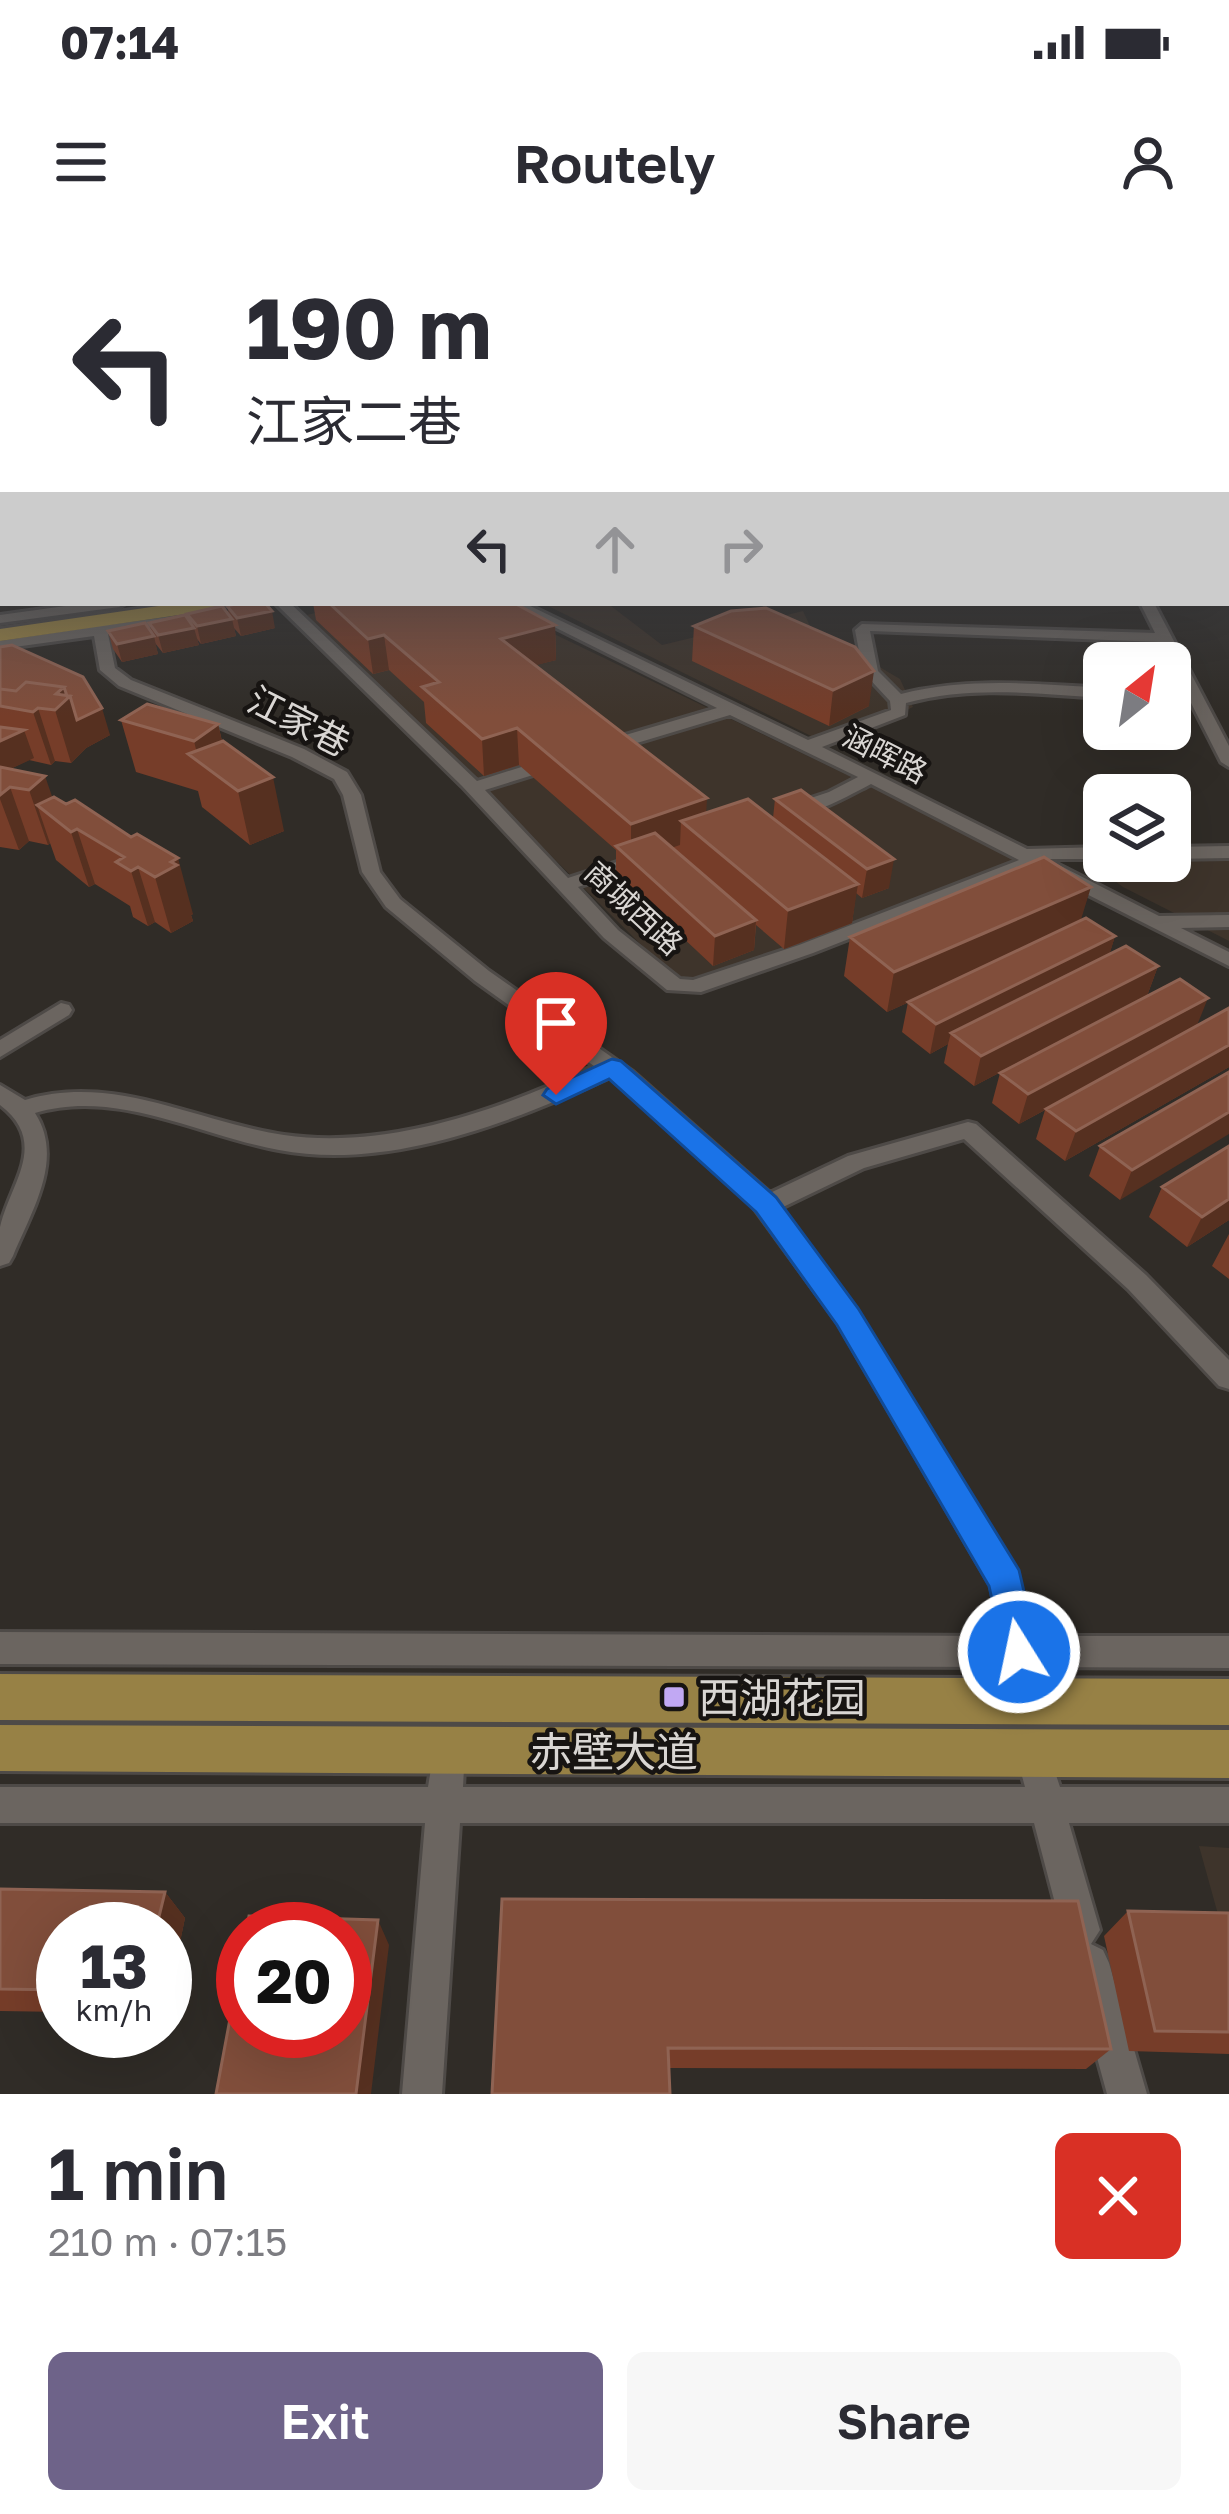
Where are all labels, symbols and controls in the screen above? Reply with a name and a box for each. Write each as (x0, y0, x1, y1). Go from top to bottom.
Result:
text: 07:14 (60, 15, 179, 69)
icon: menu (48, 129, 114, 195)
icon: person (1115, 129, 1181, 195)
text: Routely (514, 130, 715, 195)
text: 190 m (246, 277, 492, 377)
icon: left (48, 288, 204, 444)
text: 江家二巷 (246, 388, 462, 453)
icon: left (456, 516, 522, 582)
icon: ahead (582, 516, 648, 582)
icon: right (708, 516, 774, 582)
north arrow (1083, 642, 1191, 750)
map controls (1083, 642, 1191, 882)
street label: 江家巷 (241, 677, 357, 765)
street label: 涵晖路 (837, 718, 933, 790)
button: layers (1083, 774, 1191, 882)
street label: 商城西路 (578, 854, 690, 962)
pin (505, 972, 607, 1095)
icon: arrive (523, 990, 589, 1056)
position arrow (956, 1589, 1082, 1715)
place label: 西湖花园 (698, 1672, 866, 1722)
marker: 西湖花园 (661, 1684, 687, 1710)
street label: 赤壁大道 (530, 1726, 698, 1776)
speed limit sign: 20 (216, 1902, 372, 2058)
text: 13 (80, 1929, 148, 2001)
text: km/h (76, 1992, 152, 2028)
text: 1 min (48, 2129, 228, 2216)
button: close (1055, 2133, 1181, 2259)
text: 210 m · 07:15 (48, 2218, 287, 2265)
button: Exit (48, 2352, 603, 2490)
button: Share (627, 2352, 1181, 2490)

